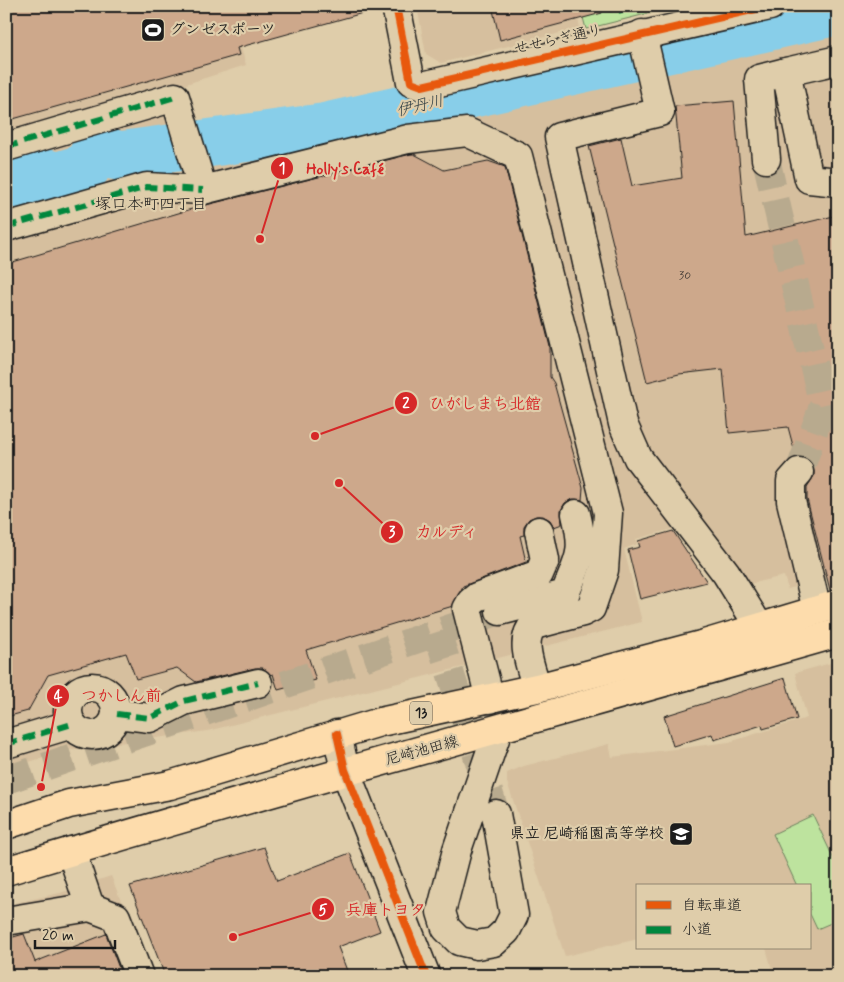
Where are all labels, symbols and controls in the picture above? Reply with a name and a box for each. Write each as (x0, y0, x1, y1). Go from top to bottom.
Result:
sports icon: グンゼスポーツ (140, 17, 166, 43)
place label: グンゼスポーツ (170, 20, 276, 40)
street label: せせらぎ通り (512, 20, 604, 60)
water label: 伊丹川 (394, 90, 446, 122)
callout: Holly's Café (269, 153, 395, 184)
text: 1 (279, 159, 285, 179)
text: Holly's Café (306, 159, 385, 180)
district label: 塚口本町四丁目 (95, 194, 207, 215)
house number: 30 (679, 268, 691, 284)
callout: ひがしまち北館 (394, 388, 551, 419)
text: 2 (402, 394, 410, 414)
text: ひがしまち北館 (429, 394, 541, 415)
callout: カルディ (380, 516, 489, 547)
text: カルディ (416, 522, 478, 543)
text: 3 (389, 523, 396, 543)
callout: つかしん前 (46, 680, 171, 711)
text: つかしん前 (81, 686, 161, 707)
text: 4 (54, 687, 63, 707)
road number: 13 (410, 701, 432, 724)
street label: 尼崎池田線 (383, 732, 461, 770)
school or university icon: 県立 尼崎稲園高等学校 (668, 821, 694, 847)
place label: 県立 尼崎稲園高等学校 (510, 824, 664, 844)
legend (636, 884, 812, 950)
callout: 兵庫トヨタ (311, 894, 436, 925)
text: 自転車道 (682, 896, 742, 916)
text: 兵庫トヨタ (346, 900, 426, 921)
text: 5 (318, 901, 328, 921)
scale bar (35, 917, 115, 949)
text: 小道 (682, 920, 712, 940)
text: 20 m (42, 926, 74, 946)

